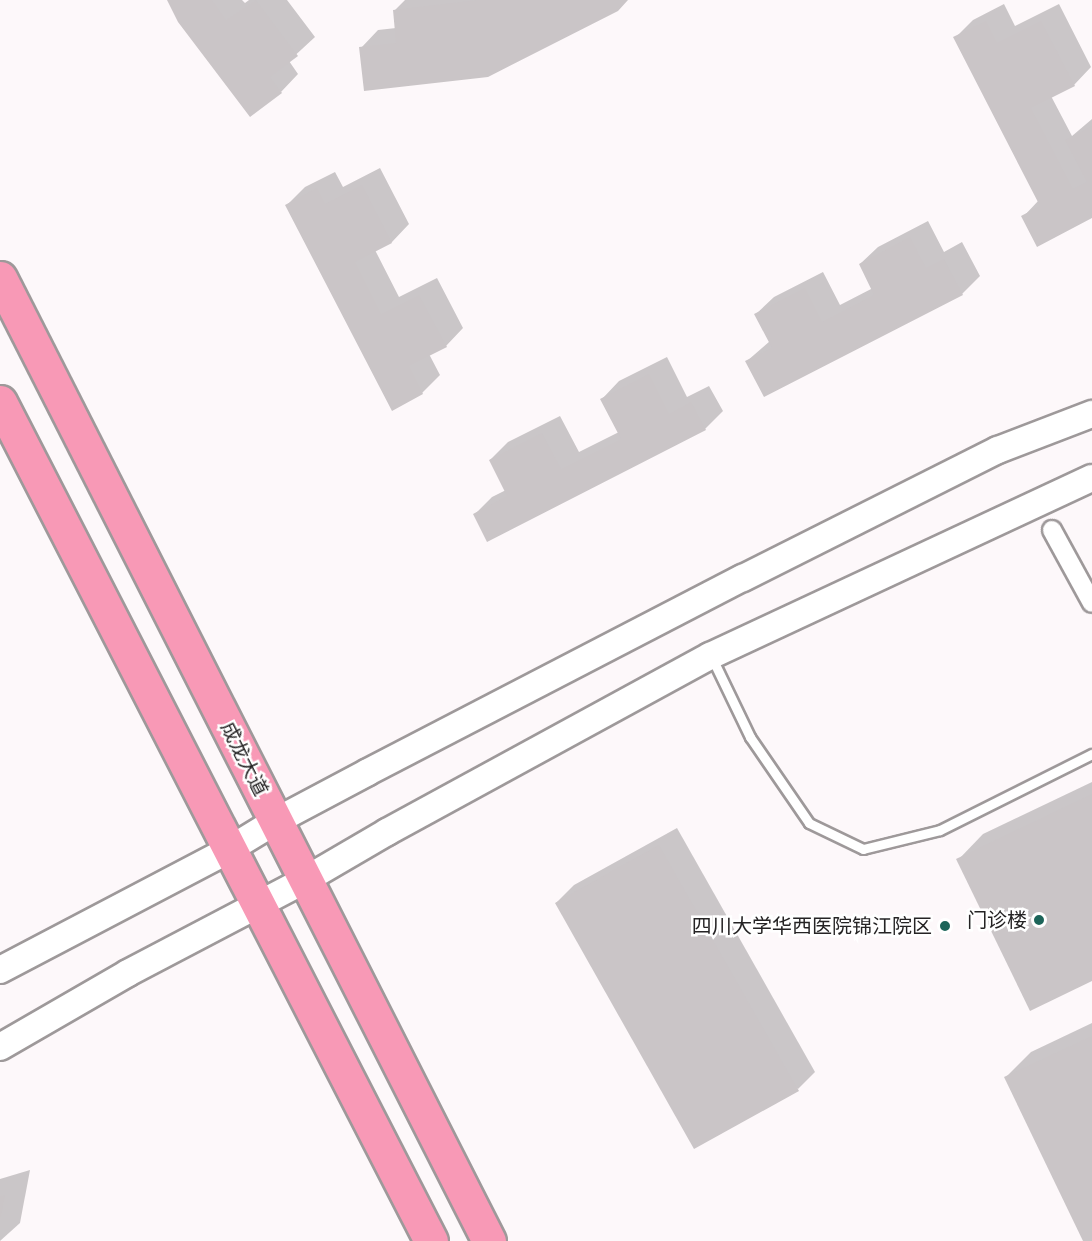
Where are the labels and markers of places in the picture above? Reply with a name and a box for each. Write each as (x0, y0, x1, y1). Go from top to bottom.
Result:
place label: 门诊楼 (967, 908, 1027, 932)
marker: 门诊楼 (1032, 913, 1046, 927)
place label: 四川大学华西医院锦江院区 (692, 914, 932, 938)
marker: 四川大学华西医院锦江院区 (936, 917, 954, 935)

